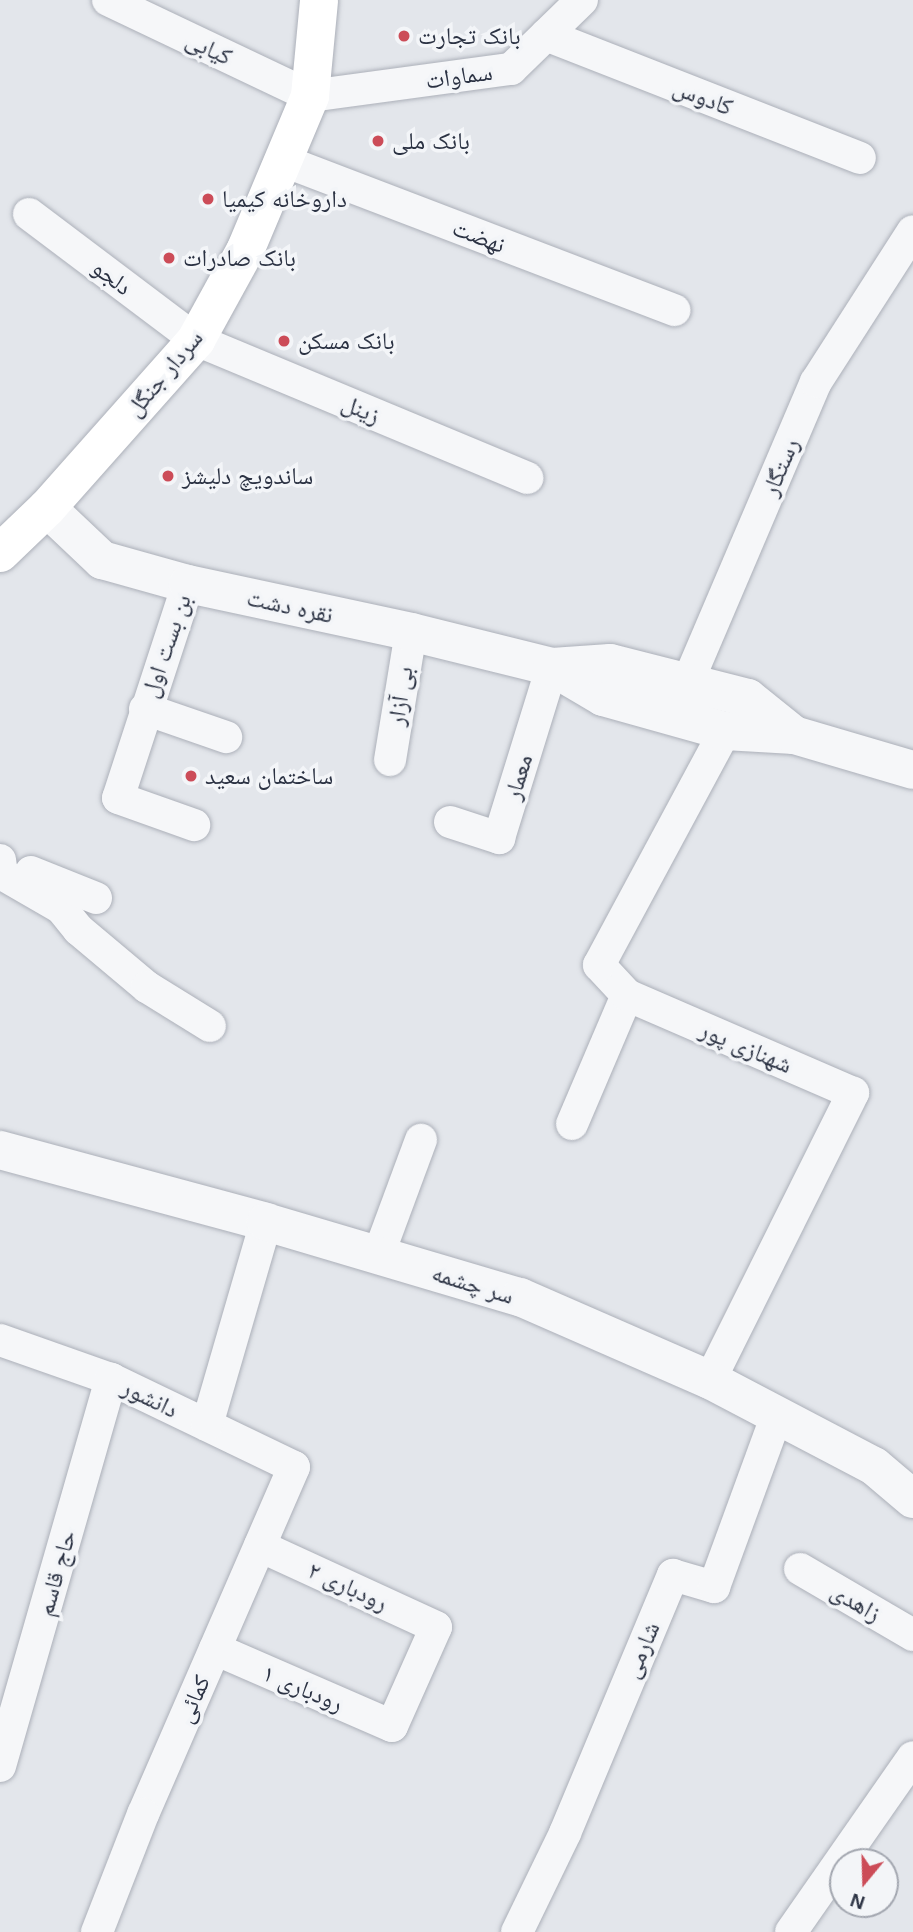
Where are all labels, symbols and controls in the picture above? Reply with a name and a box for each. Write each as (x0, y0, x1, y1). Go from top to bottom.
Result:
place label: بانک تجارت (418, 22, 521, 50)
street label: کیابی (181, 25, 237, 71)
marker: بانک تجارت (396, 28, 412, 44)
street label: سماوات (424, 57, 494, 95)
street label: کادوس (669, 73, 737, 121)
place label: بانک ملی (392, 127, 470, 155)
marker: بانک ملی (370, 133, 386, 149)
place label: داروخانه کیمیا (222, 185, 347, 213)
marker: داروخانه کیمیا (200, 191, 216, 207)
street label: نهضت (449, 213, 509, 259)
place label: بانک صادرات (183, 244, 296, 272)
marker: بانک صادرات (161, 250, 177, 266)
street label: دلجو (86, 253, 138, 301)
street label: سردار جنگل (119, 324, 209, 422)
place label: بانک مسکن (298, 327, 394, 355)
marker: بانک مسکن (276, 333, 292, 349)
street label: زینل (338, 388, 384, 430)
street label: رستگار (755, 434, 805, 500)
place label: ساندویچ دلیشز (182, 462, 313, 490)
marker: ساندویچ دلیشز (160, 468, 176, 484)
street label: نقره دشت (244, 583, 336, 629)
street label: بن بست اول (135, 591, 197, 701)
street label: بی آزار (381, 664, 419, 728)
street label: معمار (497, 751, 539, 803)
place label: ساختمان سعید (205, 762, 333, 790)
marker: ساختمان سعید (183, 768, 199, 784)
street label: شهنازی پور (695, 1015, 797, 1079)
street label: سر چشمه (429, 1258, 517, 1310)
street label: دانشور (117, 1372, 183, 1424)
street label: حاج قاسم (30, 1527, 82, 1619)
street label: رودباری ۲ (304, 1555, 392, 1617)
street label: زاهدی (826, 1576, 886, 1628)
street label: شارمی (616, 1617, 666, 1683)
street label: رودباری ۱ (258, 1658, 348, 1718)
street label: کمائی (170, 1671, 216, 1727)
north arrow (829, 1848, 899, 1918)
text: N (848, 1889, 868, 1914)

